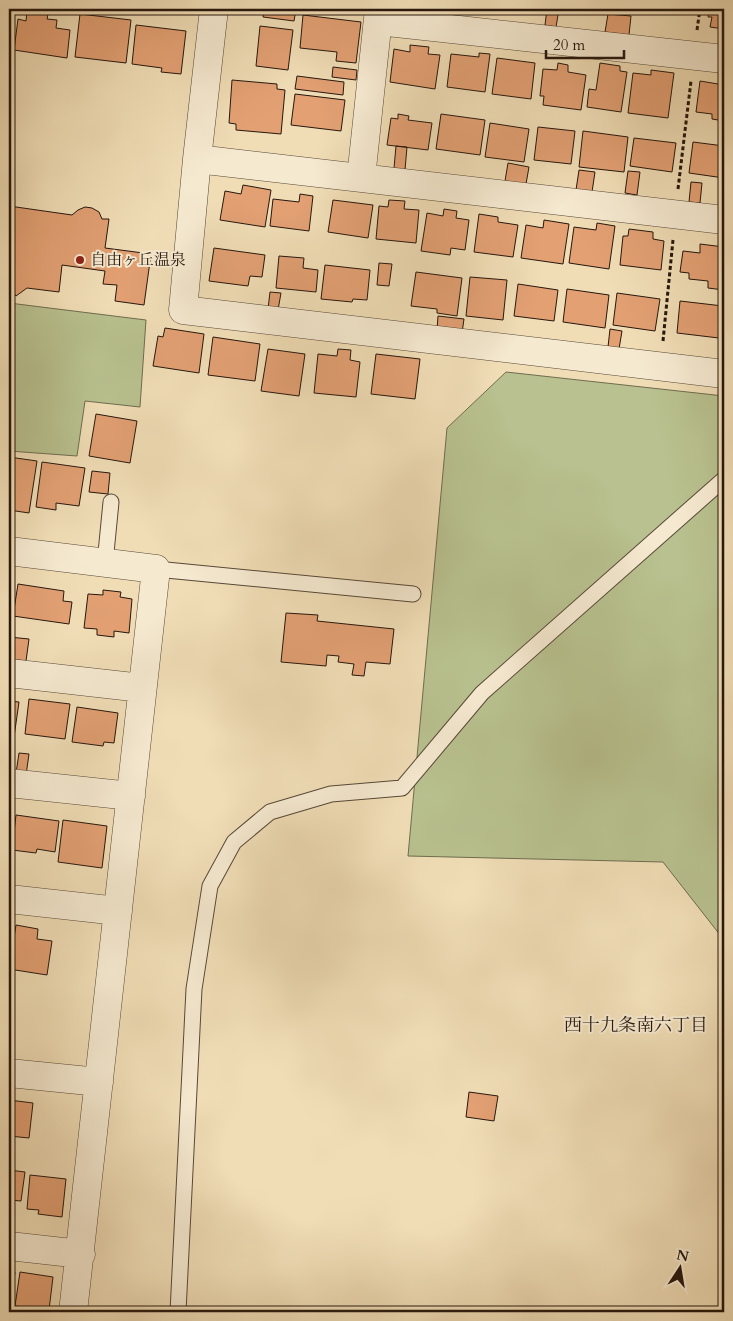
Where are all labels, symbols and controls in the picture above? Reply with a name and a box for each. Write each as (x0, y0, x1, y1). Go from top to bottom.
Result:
scale bar (546, 28, 623, 60)
text: 20 m (553, 35, 585, 55)
place label: 自由ヶ丘温泉 (90, 249, 186, 271)
marker: 自由ヶ丘温泉 (74, 254, 86, 266)
district label: 西十九条南六丁目 (564, 1013, 708, 1038)
north arrow (656, 1244, 706, 1294)
text: N (675, 1245, 691, 1266)

